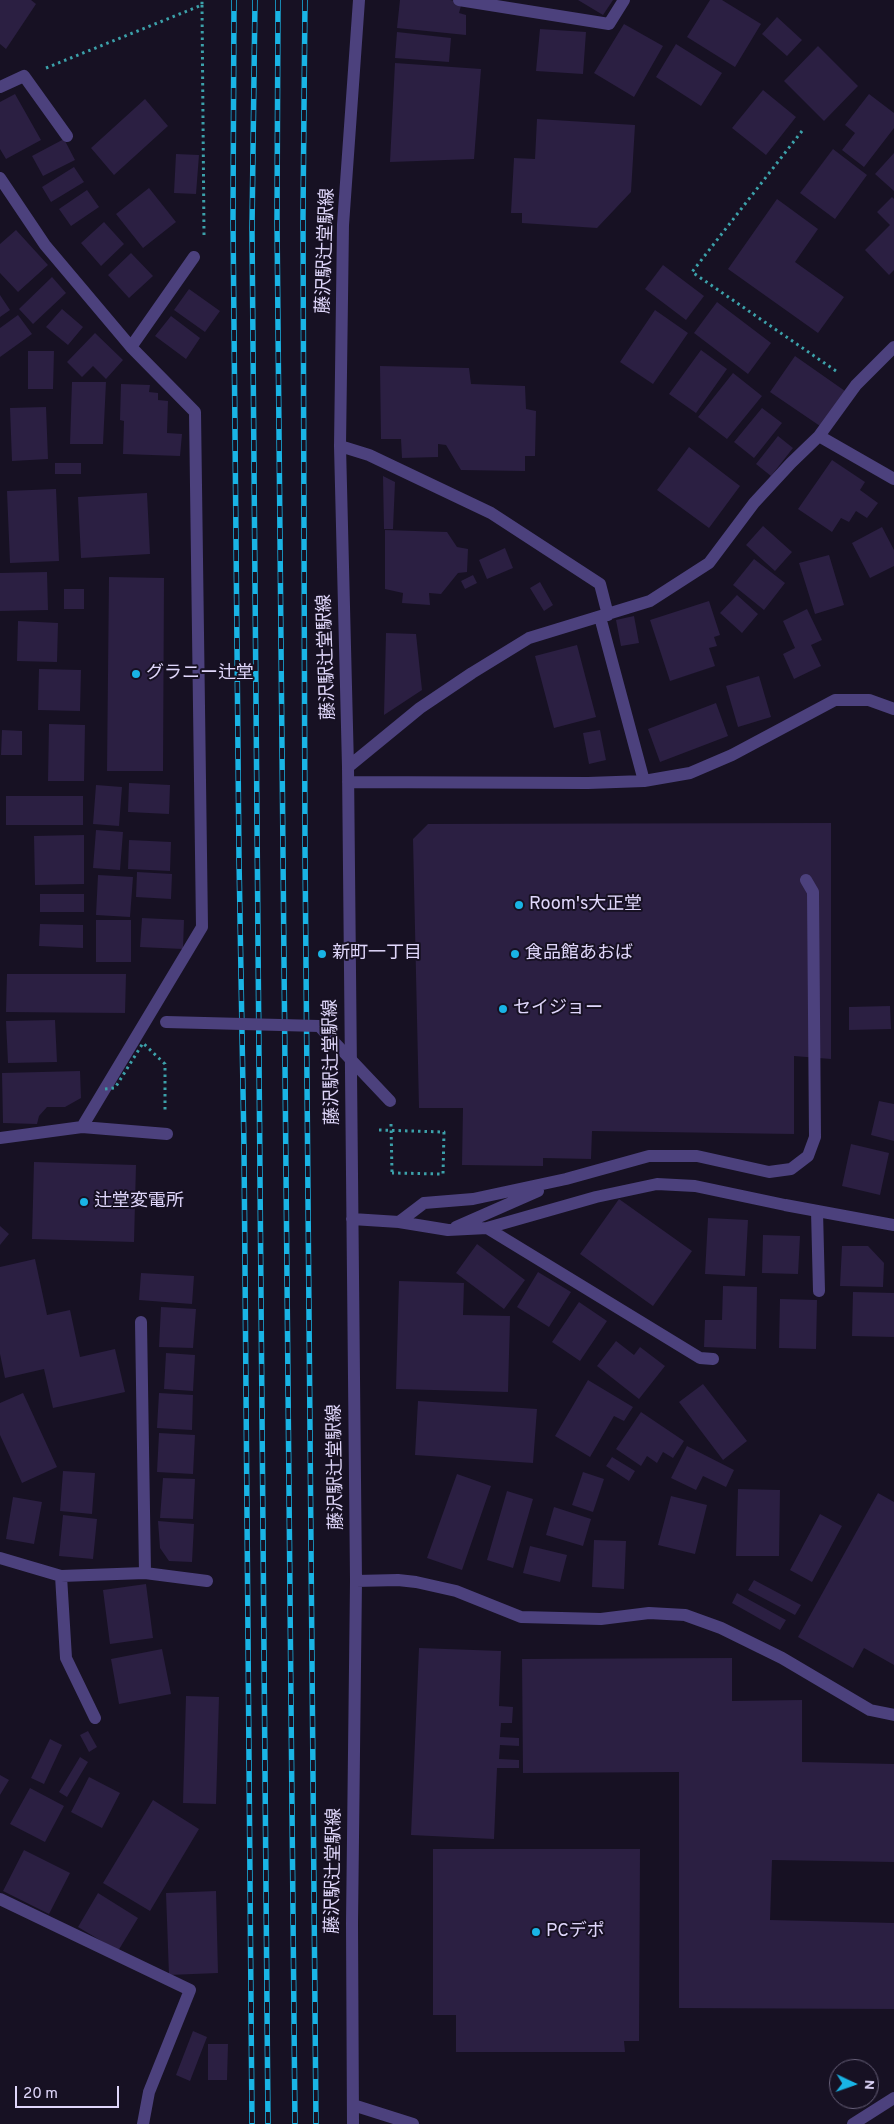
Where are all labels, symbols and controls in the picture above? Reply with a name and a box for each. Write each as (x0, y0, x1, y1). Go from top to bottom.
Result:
street label: 藤沢駅辻堂駅線 (314, 188, 340, 314)
street label: 藤沢駅辻堂駅線 (315, 594, 341, 720)
place label: グラニー辻堂 (146, 663, 254, 685)
marker: グラニー辻堂 (130, 668, 142, 680)
place label: Room's大正堂 (529, 894, 642, 916)
marker: Room's大正堂 (513, 899, 525, 911)
place label: 新町一丁目 (332, 943, 422, 965)
place label: 食品館あおば (525, 943, 633, 965)
marker: 新町一丁目 (316, 948, 328, 960)
marker: 食品館あおば (509, 948, 521, 960)
place label: セイジョー (513, 998, 603, 1020)
street label: 藤沢駅辻堂駅線 (321, 999, 345, 1125)
marker: セイジョー (497, 1003, 509, 1015)
place label: 辻堂変電所 (94, 1191, 184, 1213)
marker: 辻堂変電所 (78, 1196, 90, 1208)
street label: 藤沢駅辻堂駅線 (325, 1404, 349, 1530)
street label: 藤沢駅辻堂駅線 (323, 1808, 347, 1934)
place label: PCデポ (546, 1921, 605, 1943)
marker: PCデポ (530, 1926, 542, 1938)
north arrow (829, 2059, 879, 2109)
scale bar (18, 2076, 121, 2108)
text: N (860, 2079, 877, 2090)
text: 20 m (23, 2085, 58, 2104)

